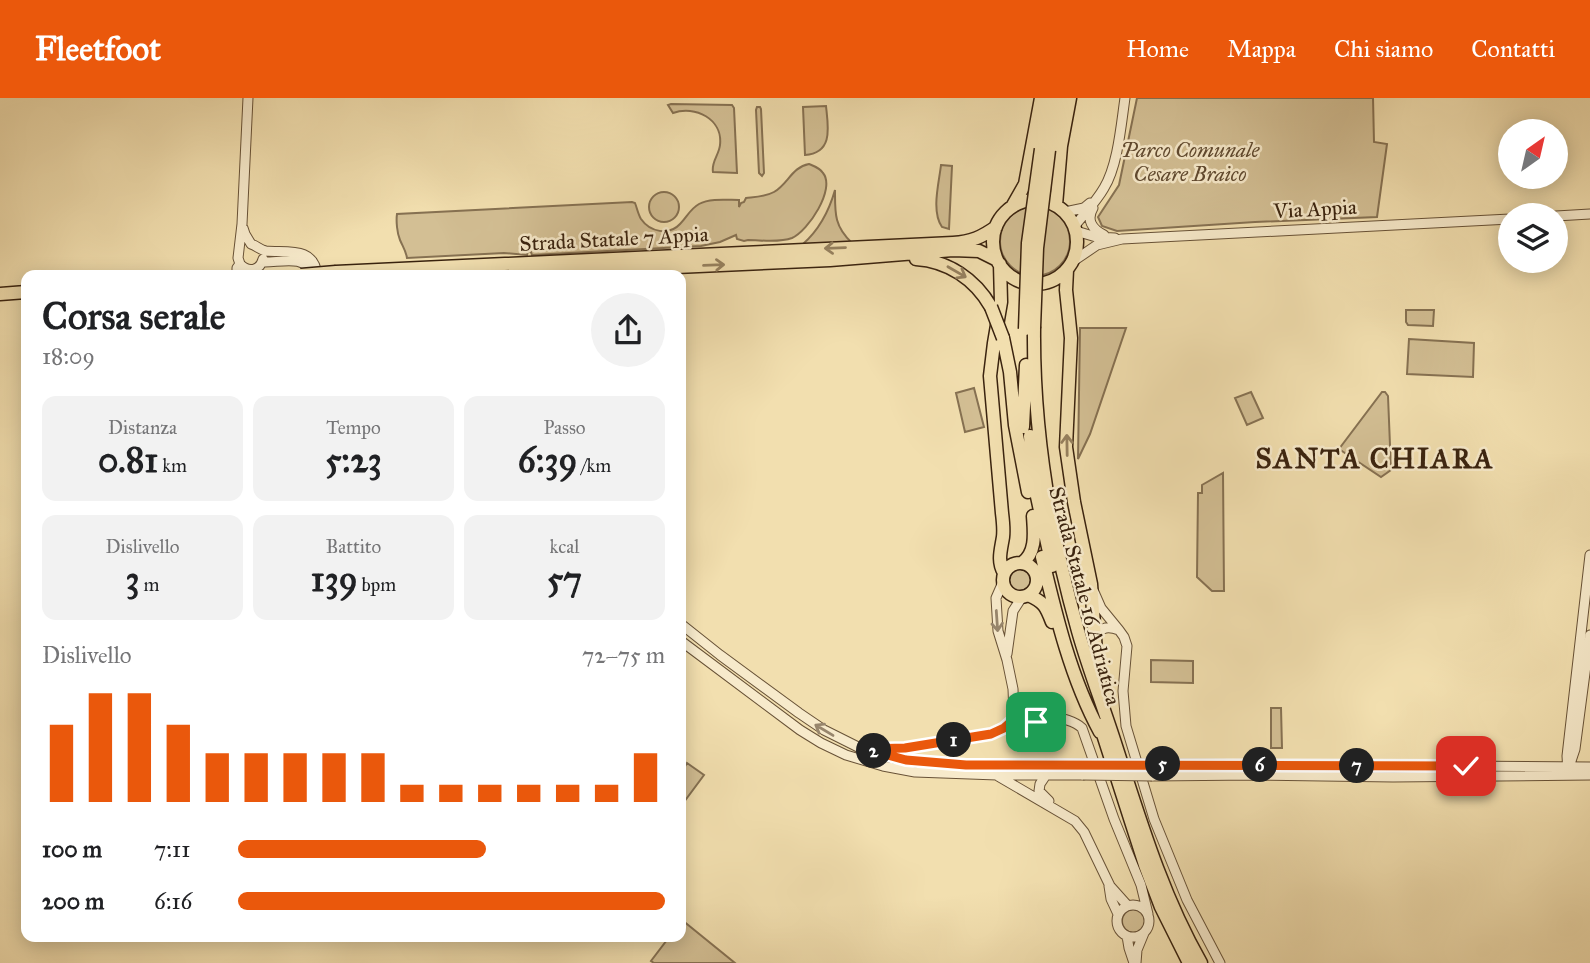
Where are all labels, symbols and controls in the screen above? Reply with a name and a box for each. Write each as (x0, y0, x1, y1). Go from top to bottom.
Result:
text: Fleetfoot (35, 29, 161, 69)
text: Home (1126, 34, 1189, 64)
text: Mappa (1227, 34, 1296, 64)
text: Chi siamo (1334, 34, 1433, 64)
text: Contatti (1471, 34, 1555, 64)
north arrow (1498, 119, 1568, 189)
map controls (1498, 119, 1568, 273)
park label: Parco Comunale Cesare Braico (1121, 137, 1260, 187)
street label: Via Appia (1272, 194, 1358, 224)
button: layers (1498, 203, 1568, 273)
street label: Strada Statale 7 Appia (519, 221, 709, 257)
one-way arrow (824, 241, 847, 255)
one-way arrow (702, 259, 725, 272)
one-way arrow (946, 265, 966, 279)
text: Corsa serale (42, 293, 226, 339)
button: share (591, 293, 665, 367)
text: 18:09 (42, 342, 95, 370)
text: Distanza (108, 416, 177, 439)
text: Tempo (326, 416, 381, 439)
text: Passo (543, 416, 586, 439)
one-way arrow (1061, 433, 1074, 456)
text: 0.81 (98, 439, 158, 482)
text: 5:23 (325, 439, 382, 482)
text: 6:39 (518, 439, 577, 482)
district label: SANTA CHIARA (1255, 441, 1495, 476)
text: km (158, 454, 187, 477)
text: /km (577, 454, 611, 477)
street label: Strada Statale 16 Adriatica (1043, 484, 1127, 708)
text: Dislivello (105, 535, 180, 558)
text: Battito (326, 535, 381, 558)
text: kcal (550, 535, 579, 558)
text: 3 (125, 558, 139, 601)
text: 139 (311, 558, 357, 601)
text: 57 (547, 558, 582, 601)
text: m (139, 573, 160, 596)
text: bpm (357, 573, 396, 596)
one-way arrow (991, 609, 1004, 632)
text: Dislivello (42, 641, 132, 669)
text: 72–75 m (582, 641, 665, 669)
pin (1006, 692, 1066, 752)
icon: arrive (1017, 703, 1055, 741)
one-way arrow (814, 722, 834, 736)
pin: 1 (936, 722, 972, 758)
text: 1 (950, 728, 957, 751)
pin: 2 (856, 734, 892, 768)
pin (1436, 736, 1496, 796)
text: 2 (869, 739, 878, 762)
pin: 5 (1146, 746, 1180, 782)
icon: check (1447, 747, 1485, 785)
pin: 6 (1242, 748, 1278, 782)
pin: 7 (1340, 748, 1374, 784)
text: 5 (1158, 752, 1167, 775)
text: 6 (1255, 753, 1264, 776)
text: 7 (1351, 754, 1362, 777)
text: 100 m (42, 835, 102, 863)
text: 7:11 (154, 835, 190, 863)
text: 200 m (42, 887, 104, 915)
text: 6:16 (154, 887, 192, 915)

